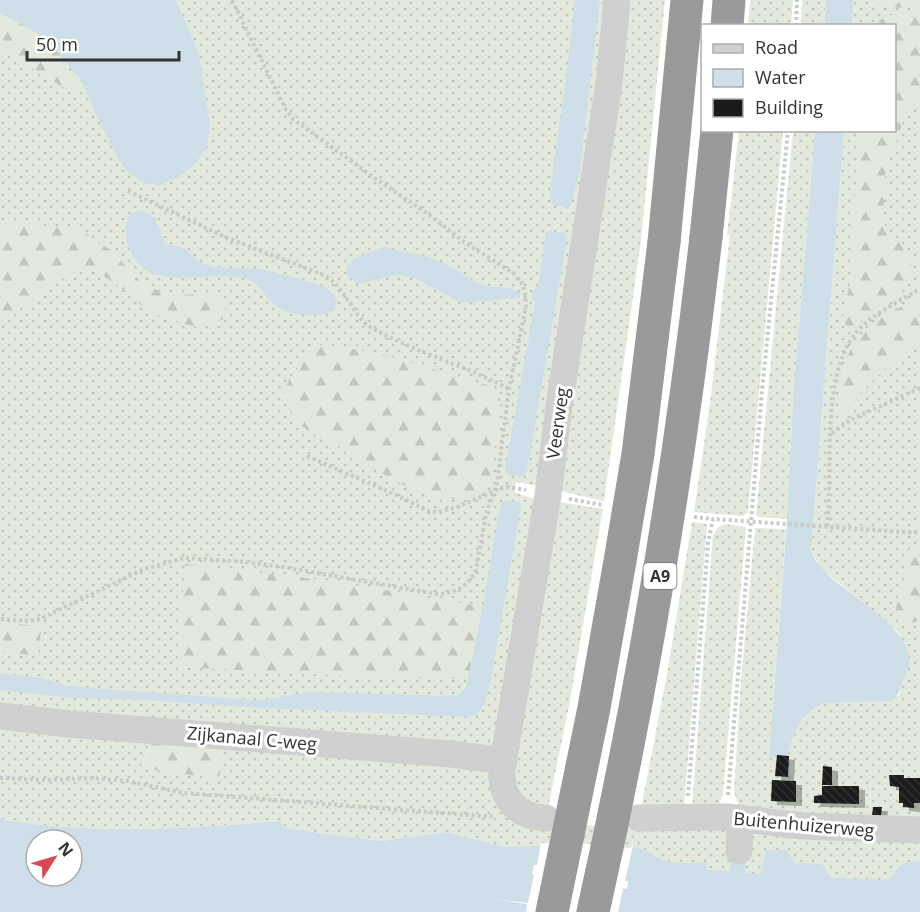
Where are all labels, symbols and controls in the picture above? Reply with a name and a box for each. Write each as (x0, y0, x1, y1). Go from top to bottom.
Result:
scale bar (27, 24, 178, 62)
legend (701, 24, 896, 132)
text: 50 m (36, 32, 78, 56)
text: Road (755, 35, 798, 59)
text: Water (755, 65, 806, 89)
text: Building (755, 95, 823, 119)
street label: Veerweg (540, 385, 574, 460)
road number: A9 (644, 563, 676, 589)
street label: Zijkanaal C-weg (186, 720, 318, 756)
street label: Buitenhuizerweg (733, 806, 876, 842)
north arrow (24, 828, 84, 888)
text: N (53, 837, 79, 861)

